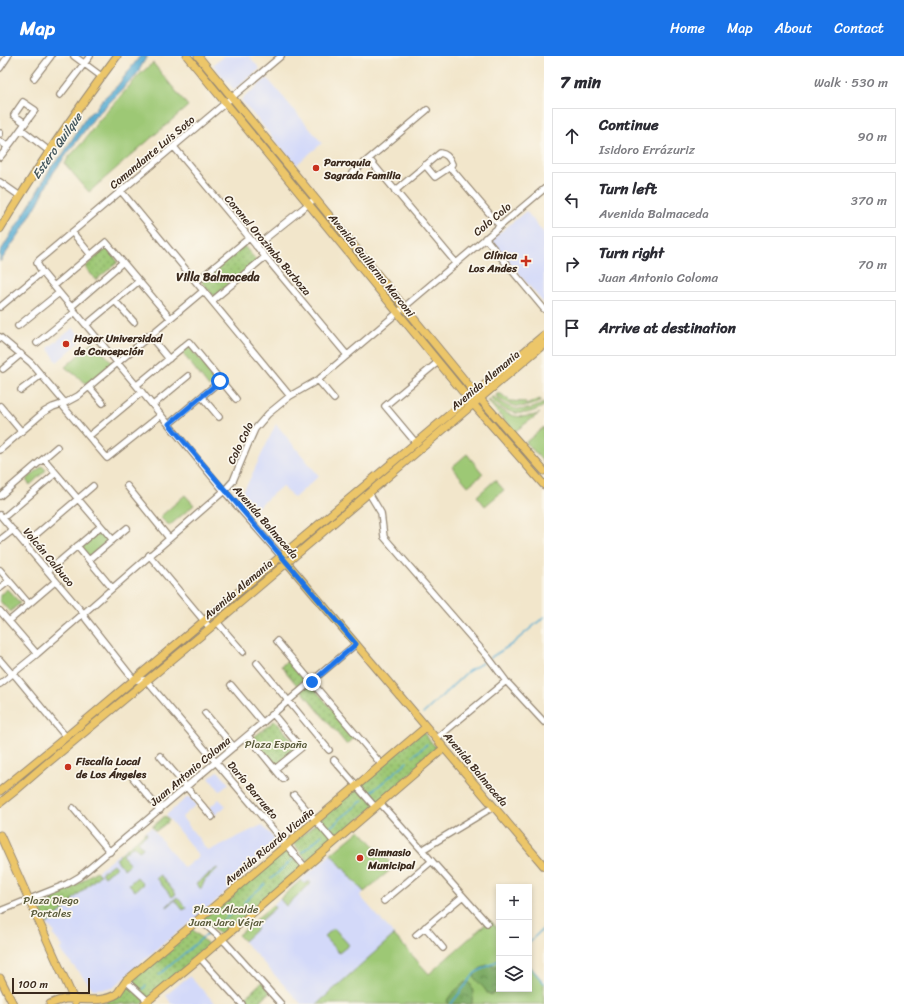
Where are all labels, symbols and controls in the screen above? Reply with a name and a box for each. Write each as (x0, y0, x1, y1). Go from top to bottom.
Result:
text: Map (20, 12, 55, 45)
text: Home (670, 16, 705, 41)
text: Map (727, 16, 753, 41)
text: About (775, 16, 812, 41)
text: Contact (834, 16, 884, 41)
text: 7 min (560, 67, 601, 97)
text: Walk · 530 m (814, 71, 888, 94)
water label: Estero Quilque (26, 107, 89, 184)
street label: Comandante Luis Soto (105, 110, 200, 194)
text: Continue (599, 112, 659, 138)
icon: ahead (561, 125, 583, 147)
text: 90 m (857, 125, 887, 148)
text: Isidoro Errázuriz (599, 138, 695, 161)
place label: Parroquia Sagrada Familia (323, 153, 401, 185)
marker: Parroquia Sagrada Familia (311, 163, 321, 173)
text: Turn left (599, 176, 657, 202)
icon: left (561, 189, 583, 211)
text: 370 m (851, 189, 887, 212)
street label: Coronel Orozimbo Barboza (219, 190, 316, 301)
street label: Colo Colo (469, 197, 516, 241)
text: Avenida Balmaceda (599, 202, 709, 225)
street label: Avenida Guillermo Marconi (323, 209, 420, 322)
text: Turn right (599, 240, 664, 266)
place label: Clínica Los Andes (469, 246, 518, 278)
icon: right (561, 253, 583, 275)
text: 70 m (858, 253, 887, 276)
marker: Clínica Los Andes (520, 255, 532, 267)
district label: Villa Balmaceda (176, 266, 261, 288)
text: Juan Antonio Coloma (599, 266, 718, 289)
text: Arrive at destination (599, 315, 736, 341)
icon: arrive (561, 317, 583, 339)
place label: Hogar Universidad de Concepción (73, 329, 163, 361)
marker: Hogar Universidad de Concepción (61, 339, 71, 349)
street label: Avenida Alemania (446, 345, 525, 416)
route start (211, 372, 229, 390)
street label: Colo Colo (222, 418, 259, 468)
street label: Avenida Balmaceda (227, 480, 304, 564)
street label: Volcán Calbuco (18, 523, 80, 592)
street label: Avenida Alemania (199, 554, 278, 625)
route end (303, 673, 321, 691)
street label: Avenida Balmaceda (438, 727, 513, 811)
street label: Juan Antonio Coloma (145, 731, 235, 812)
park label: Plaza España (245, 735, 308, 754)
place label: Fiscalía Local de Los Ángeles (75, 752, 147, 784)
street label: Darío Barrueto (222, 757, 283, 824)
marker: Fiscalía Local de Los Ángeles (63, 762, 73, 772)
street label: Avenida Ricardo Vicuña (219, 803, 319, 891)
place label: Gimnasio Municipal (367, 843, 416, 875)
marker: Gimnasio Municipal (355, 853, 365, 863)
map controls (496, 884, 532, 992)
button: + (496, 884, 532, 920)
park label: Plaza Diego Portales (23, 891, 79, 923)
park label: Plaza Alcalde Juan Jara Véjar (188, 900, 265, 932)
button: − (496, 920, 532, 956)
button: layers (496, 956, 532, 992)
text: 100 m (18, 975, 48, 994)
scale bar (12, 976, 90, 995)

